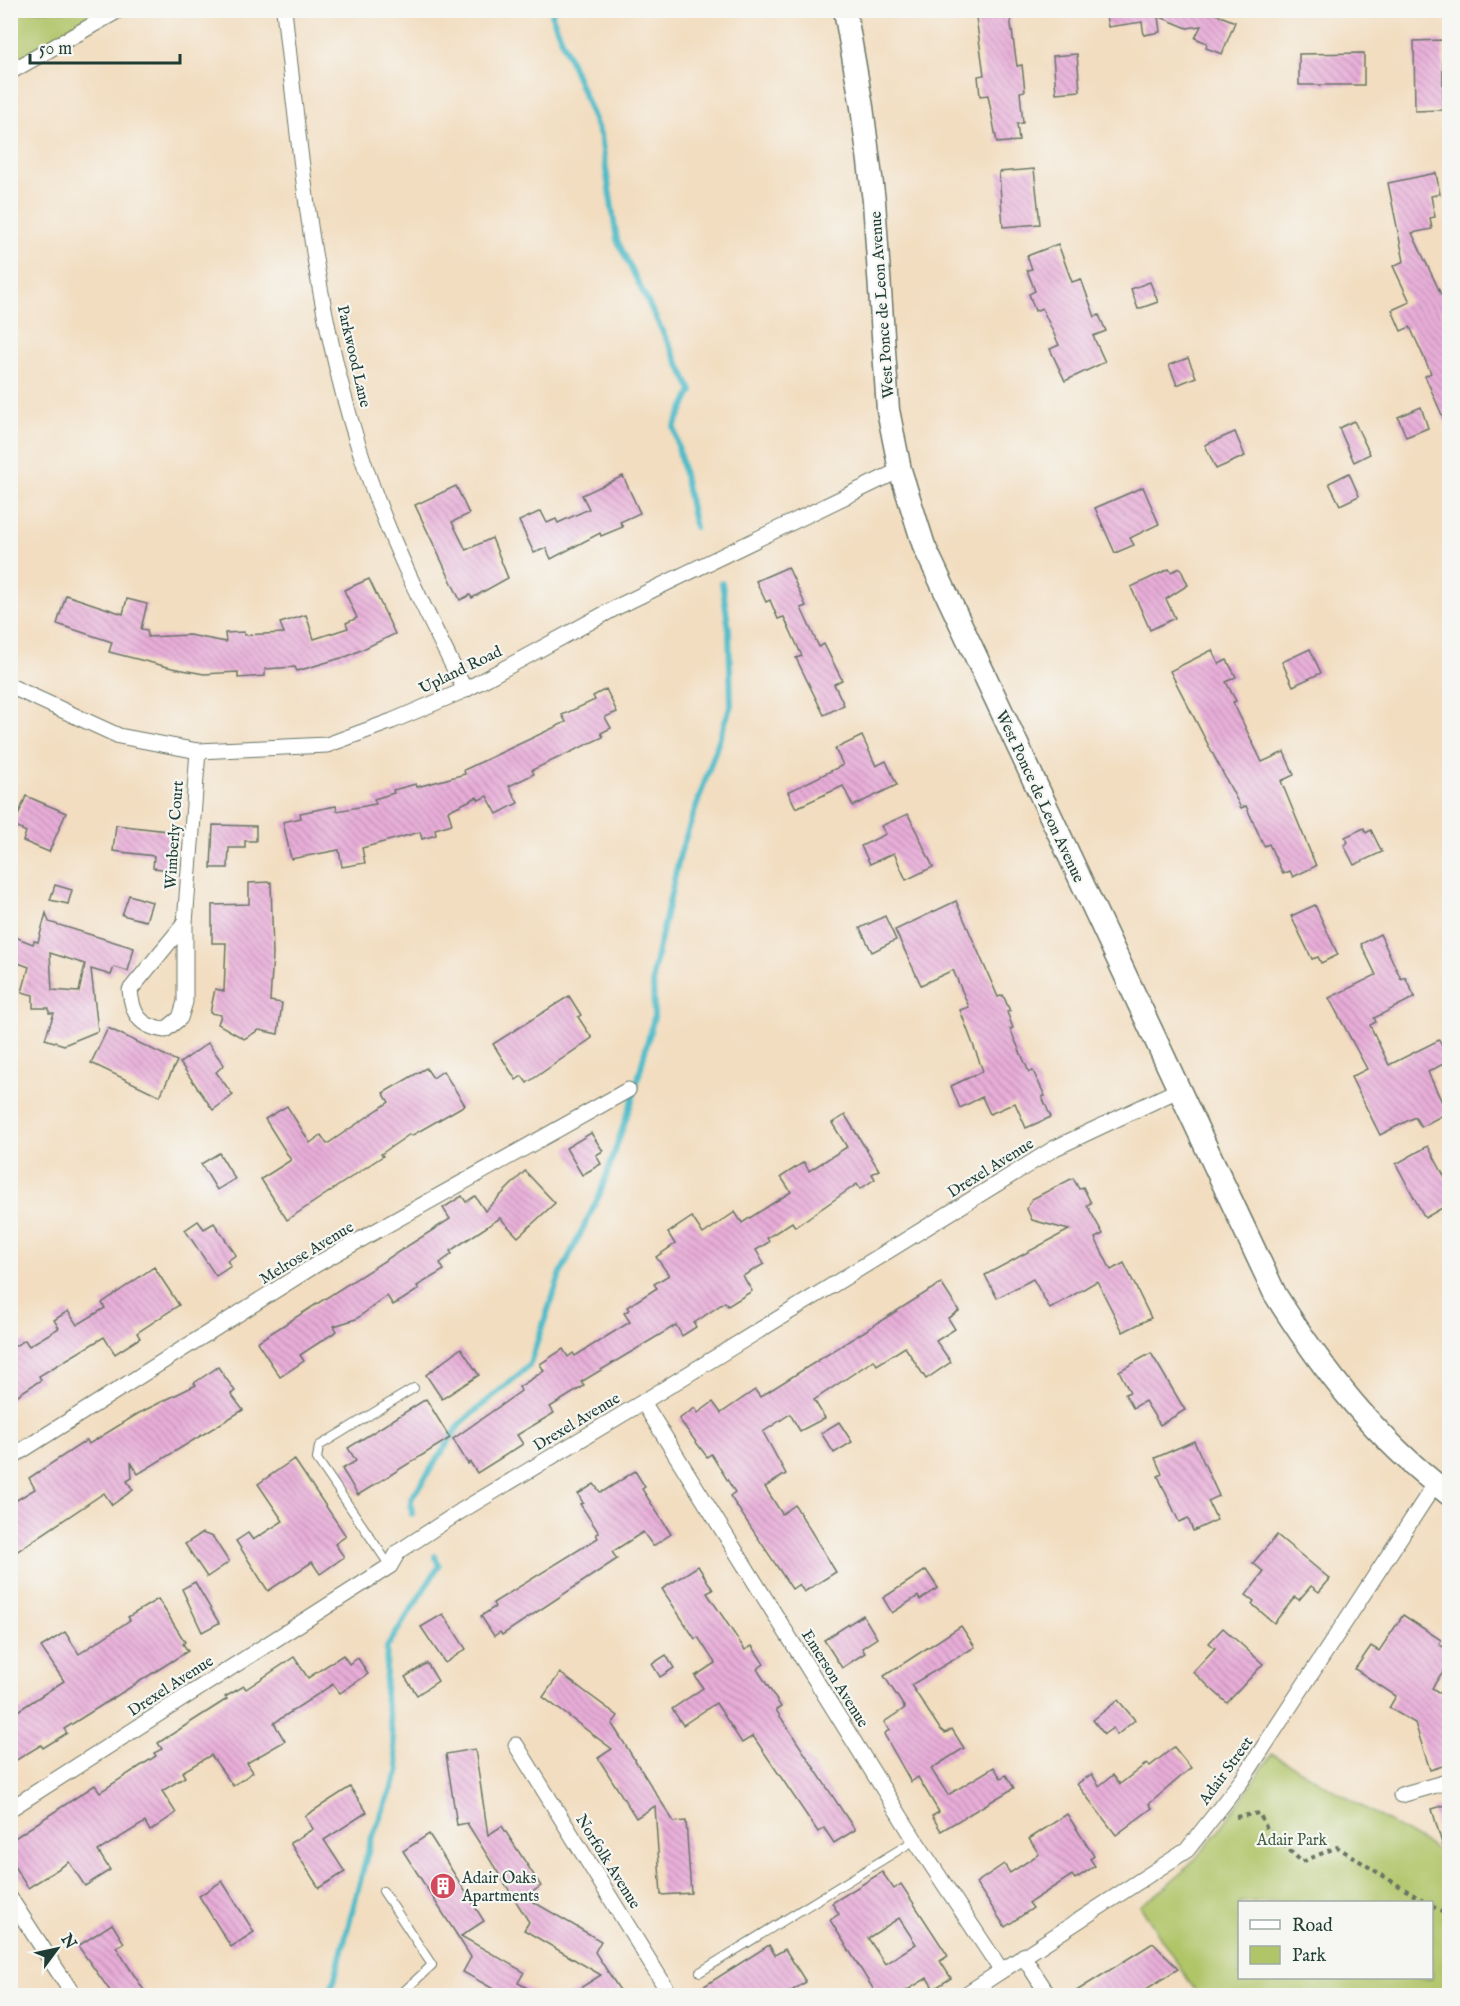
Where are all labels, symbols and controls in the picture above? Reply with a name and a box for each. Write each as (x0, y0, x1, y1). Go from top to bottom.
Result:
scale bar (30, 27, 180, 65)
text: 50 m (39, 38, 72, 61)
street label: West Ponce de Leon Avenue (866, 210, 900, 399)
street label: Parkwood Lane (332, 303, 375, 409)
street label: Upland Road (416, 642, 506, 699)
street label: West Ponce de Leon Avenue (990, 707, 1088, 886)
street label: Wimberly Court (161, 780, 189, 890)
street label: Drexel Avenue (944, 1134, 1038, 1203)
street label: Melrose Avenue (256, 1218, 358, 1290)
street label: Drexel Avenue (530, 1389, 624, 1456)
street label: Emerson Avenue (796, 1626, 872, 1732)
street label: Drexel Avenue (125, 1652, 218, 1722)
street label: Adair Street (1195, 1733, 1258, 1810)
street label: Norfolk Avenue (570, 1811, 644, 1913)
park label: Adair Park (1256, 1831, 1328, 1851)
place label: Adair Oaks Apartments (461, 1869, 539, 1907)
building icon: Adair Oaks Apartments (428, 1871, 458, 1901)
legend (1238, 1901, 1433, 1979)
text: Road (1292, 1915, 1333, 1938)
north arrow (27, 1919, 87, 1979)
text: N (55, 1930, 80, 1953)
text: Park (1292, 1945, 1327, 1968)

